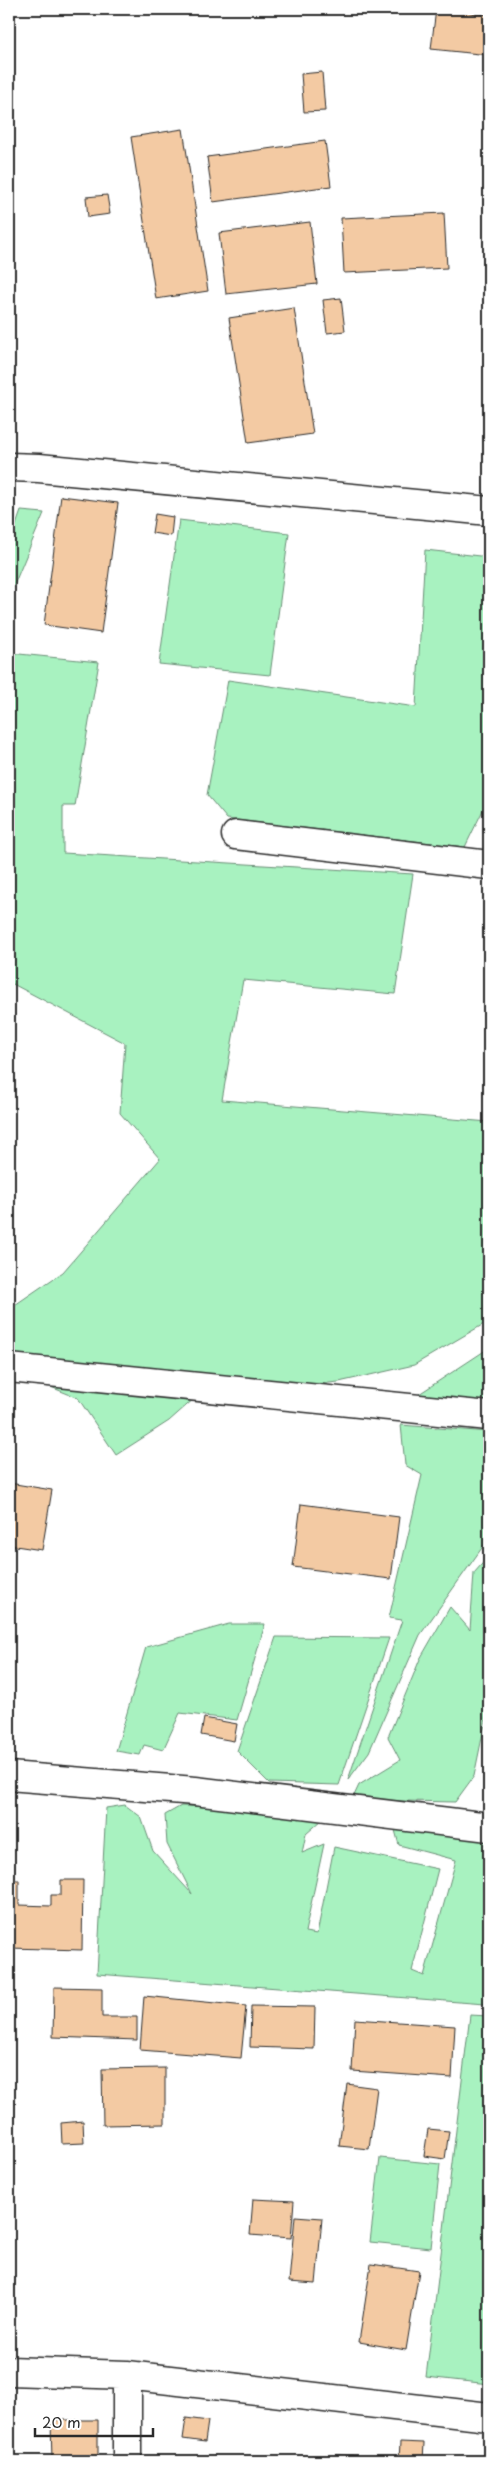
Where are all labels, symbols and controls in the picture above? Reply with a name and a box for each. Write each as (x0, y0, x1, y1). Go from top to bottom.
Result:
scale bar (35, 2405, 152, 2437)
text: 20 m (42, 2410, 81, 2433)

